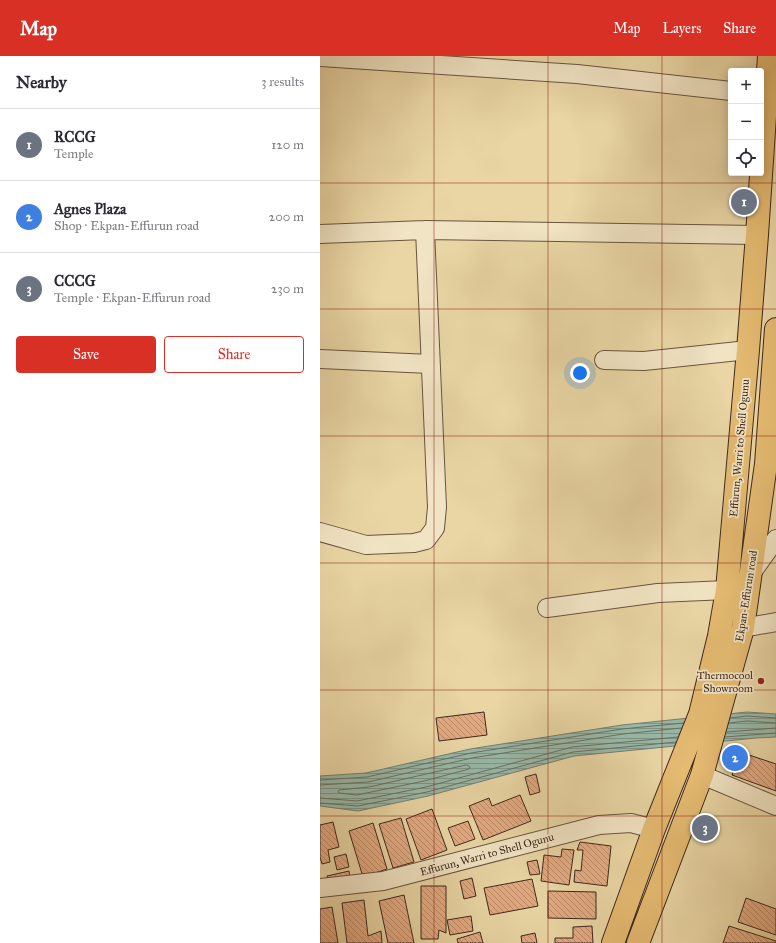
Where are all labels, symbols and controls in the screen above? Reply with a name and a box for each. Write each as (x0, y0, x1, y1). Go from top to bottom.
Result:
text: Map (20, 17, 57, 40)
text: Map (613, 20, 641, 37)
text: Layers (663, 20, 701, 37)
text: Share (723, 20, 756, 37)
map controls (728, 68, 764, 176)
button: + (728, 68, 764, 104)
text: Nearby (16, 72, 67, 93)
text: 3 results (261, 74, 304, 90)
button: − (728, 104, 764, 140)
text: RCCG (54, 128, 96, 146)
text: 1 (26, 137, 32, 153)
text: 120 m (271, 137, 304, 153)
button: locate (728, 140, 764, 176)
text: Temple (54, 146, 94, 162)
pin: 1 (731, 187, 757, 217)
text: Agnes Plaza (54, 200, 126, 218)
text: 2 (26, 209, 32, 225)
text: 200 m (269, 209, 304, 225)
text: Shop · Ekpan-Effurun road (54, 218, 199, 234)
text: CCCG (54, 272, 96, 290)
text: 3 (26, 281, 32, 297)
text: 230 m (271, 281, 304, 297)
text: Temple · Ekpan-Effurun road (54, 290, 211, 306)
button: Save (16, 336, 156, 373)
button: Share (164, 336, 304, 373)
your location (570, 363, 590, 383)
street label: Effurun, Warri to Shell Ogunu (727, 379, 752, 517)
street label: Ekpan-Effurun road (733, 549, 760, 643)
place label: Thermocool Showroom (697, 669, 754, 695)
marker: Thermocool Showroom (756, 676, 766, 686)
pin: 2 (722, 743, 748, 773)
pin: 3 (692, 813, 718, 843)
street label: Effurun, Warri to Shell Ogunu (419, 830, 556, 879)

